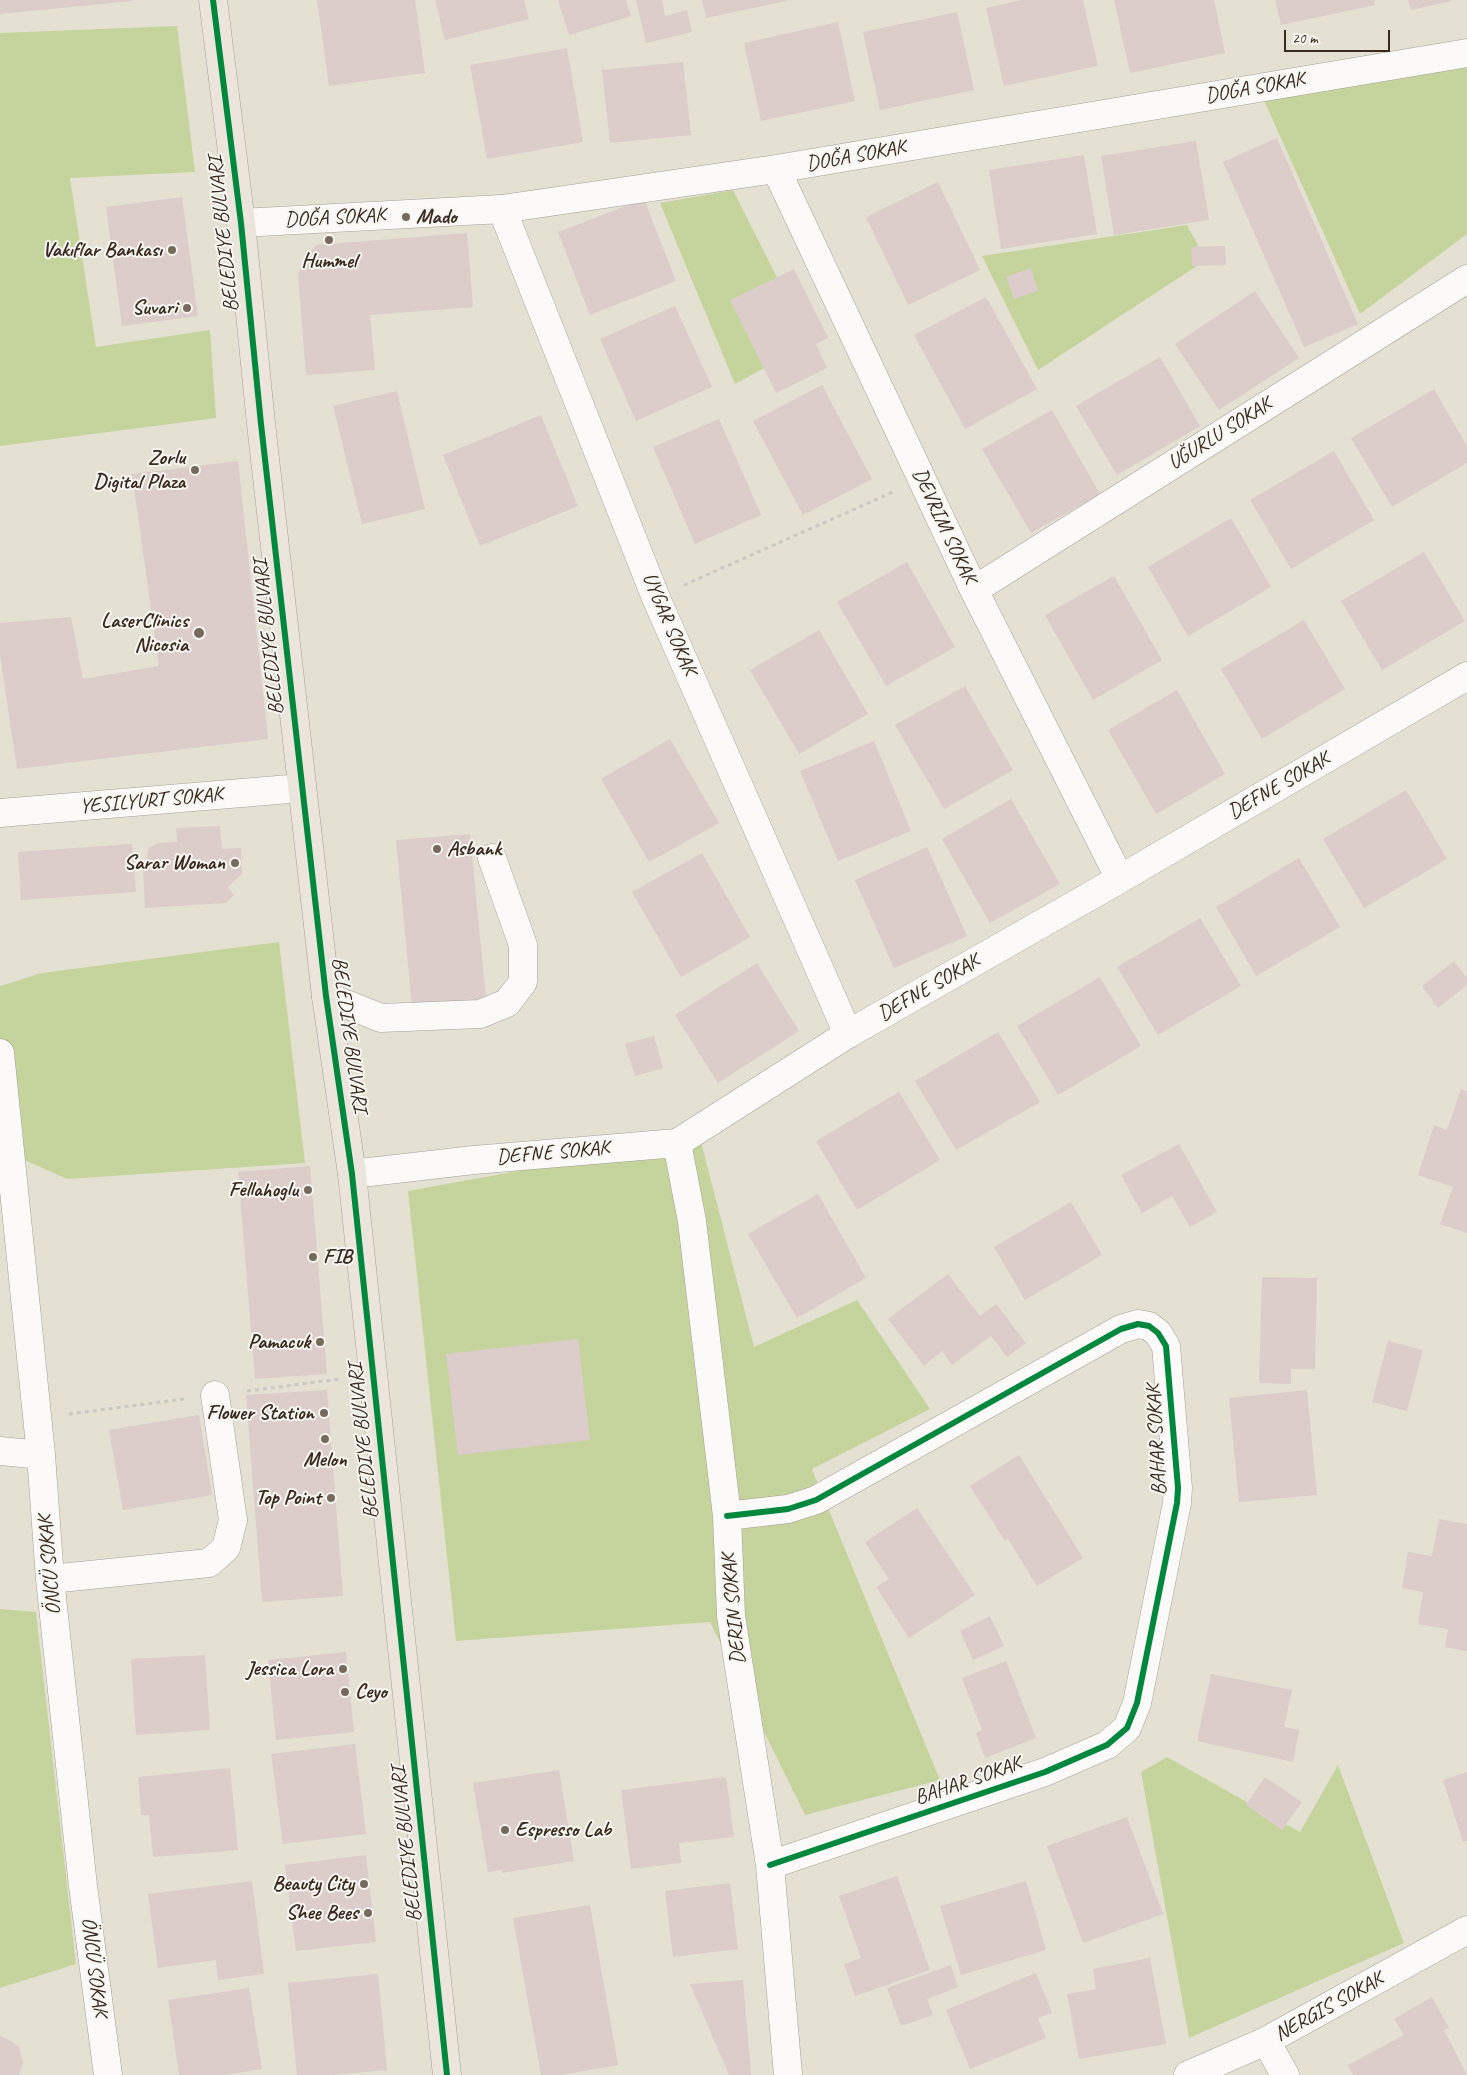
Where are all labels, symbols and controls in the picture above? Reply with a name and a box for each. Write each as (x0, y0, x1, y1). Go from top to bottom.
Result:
scale bar (1287, 20, 1393, 52)
text: 20 m (1292, 29, 1318, 48)
street label: DOĞA SOKAK (1203, 67, 1307, 109)
street label: DOĞA SOKAK (804, 135, 908, 177)
street label: BELEDIYE BULVARI (203, 155, 245, 313)
street label: DOĞA SOKAK (284, 203, 386, 233)
place label: Mado (416, 204, 457, 230)
marker: Mado (400, 211, 412, 223)
marker: Hummel (323, 234, 335, 246)
place label: Vakıflar Bankası (42, 237, 162, 263)
marker: Vakıflar Bankası (166, 244, 178, 256)
place label: Hummel (301, 248, 357, 274)
place label: Suvari (132, 295, 177, 321)
marker: Suvari (181, 302, 193, 314)
street label: UĞURLU SOKAK (1164, 392, 1276, 476)
place label: Zorlu Digital Plaza (94, 445, 185, 495)
marker: Zorlu Digital Plaza (189, 464, 201, 476)
street label: DEVRIM SOKAK (906, 464, 982, 588)
street label: BELEDIYE BULVARI (248, 558, 290, 716)
street label: UYGAR SOKAK (636, 569, 702, 679)
place label: LaserClinics Nicosia (101, 608, 188, 658)
marker: LaserClinics Nicosia (192, 626, 206, 640)
street label: DEFNE SOKAK (1224, 747, 1334, 825)
street label: YESILYURT SOKAK (78, 782, 224, 820)
place label: Asbank (447, 836, 501, 862)
marker: Asbank (431, 843, 443, 855)
place label: Sarar Woman (124, 850, 225, 876)
marker: Sarar Woman (229, 857, 241, 869)
street label: DEFNE SOKAK (874, 949, 984, 1027)
street label: BELEDIYE BULVARI (326, 956, 372, 1114)
street label: DEFNE SOKAK (496, 1136, 610, 1170)
place label: Fellahoglu (229, 1177, 298, 1203)
marker: Fellahoglu (302, 1184, 314, 1196)
place label: FIB (323, 1244, 353, 1270)
marker: FIB (307, 1251, 319, 1263)
place label: Pamacuk (248, 1329, 310, 1355)
marker: Pamacuk (314, 1336, 326, 1348)
street label: BELEDIYE BULVARI (343, 1362, 385, 1520)
street label: BAHAR SOKAK (1142, 1384, 1172, 1496)
place label: Flower Station (207, 1400, 314, 1426)
marker: Flower Station (318, 1407, 330, 1419)
marker: Melon (319, 1433, 331, 1445)
place label: Melon (303, 1447, 347, 1473)
place label: Top Point (255, 1485, 321, 1511)
marker: Top Point (325, 1492, 337, 1504)
street label: ÖNCÜ SOKAK (33, 1514, 67, 1616)
street label: DERIN SOKAK (717, 1553, 751, 1665)
place label: Jessica Lora (246, 1656, 333, 1682)
marker: Jessica Lora (337, 1663, 349, 1675)
place label: Ceyo (355, 1679, 387, 1705)
marker: Ceyo (339, 1686, 351, 1698)
street label: BAHAR SOKAK (911, 1751, 1025, 1811)
street label: BELEDIYE BULVARI (386, 1765, 428, 1923)
place label: Espresso Lab (515, 1817, 611, 1843)
marker: Espresso Lab (499, 1824, 511, 1836)
place label: Beauty City (272, 1871, 354, 1897)
marker: Beauty City (358, 1878, 370, 1890)
place label: Shee Bees (286, 1900, 358, 1926)
marker: Shee Bees (362, 1907, 374, 1919)
street label: ÖNCÜ SOKAK (75, 1916, 113, 2018)
street label: NERGIS SOKAK (1270, 1967, 1388, 2047)

